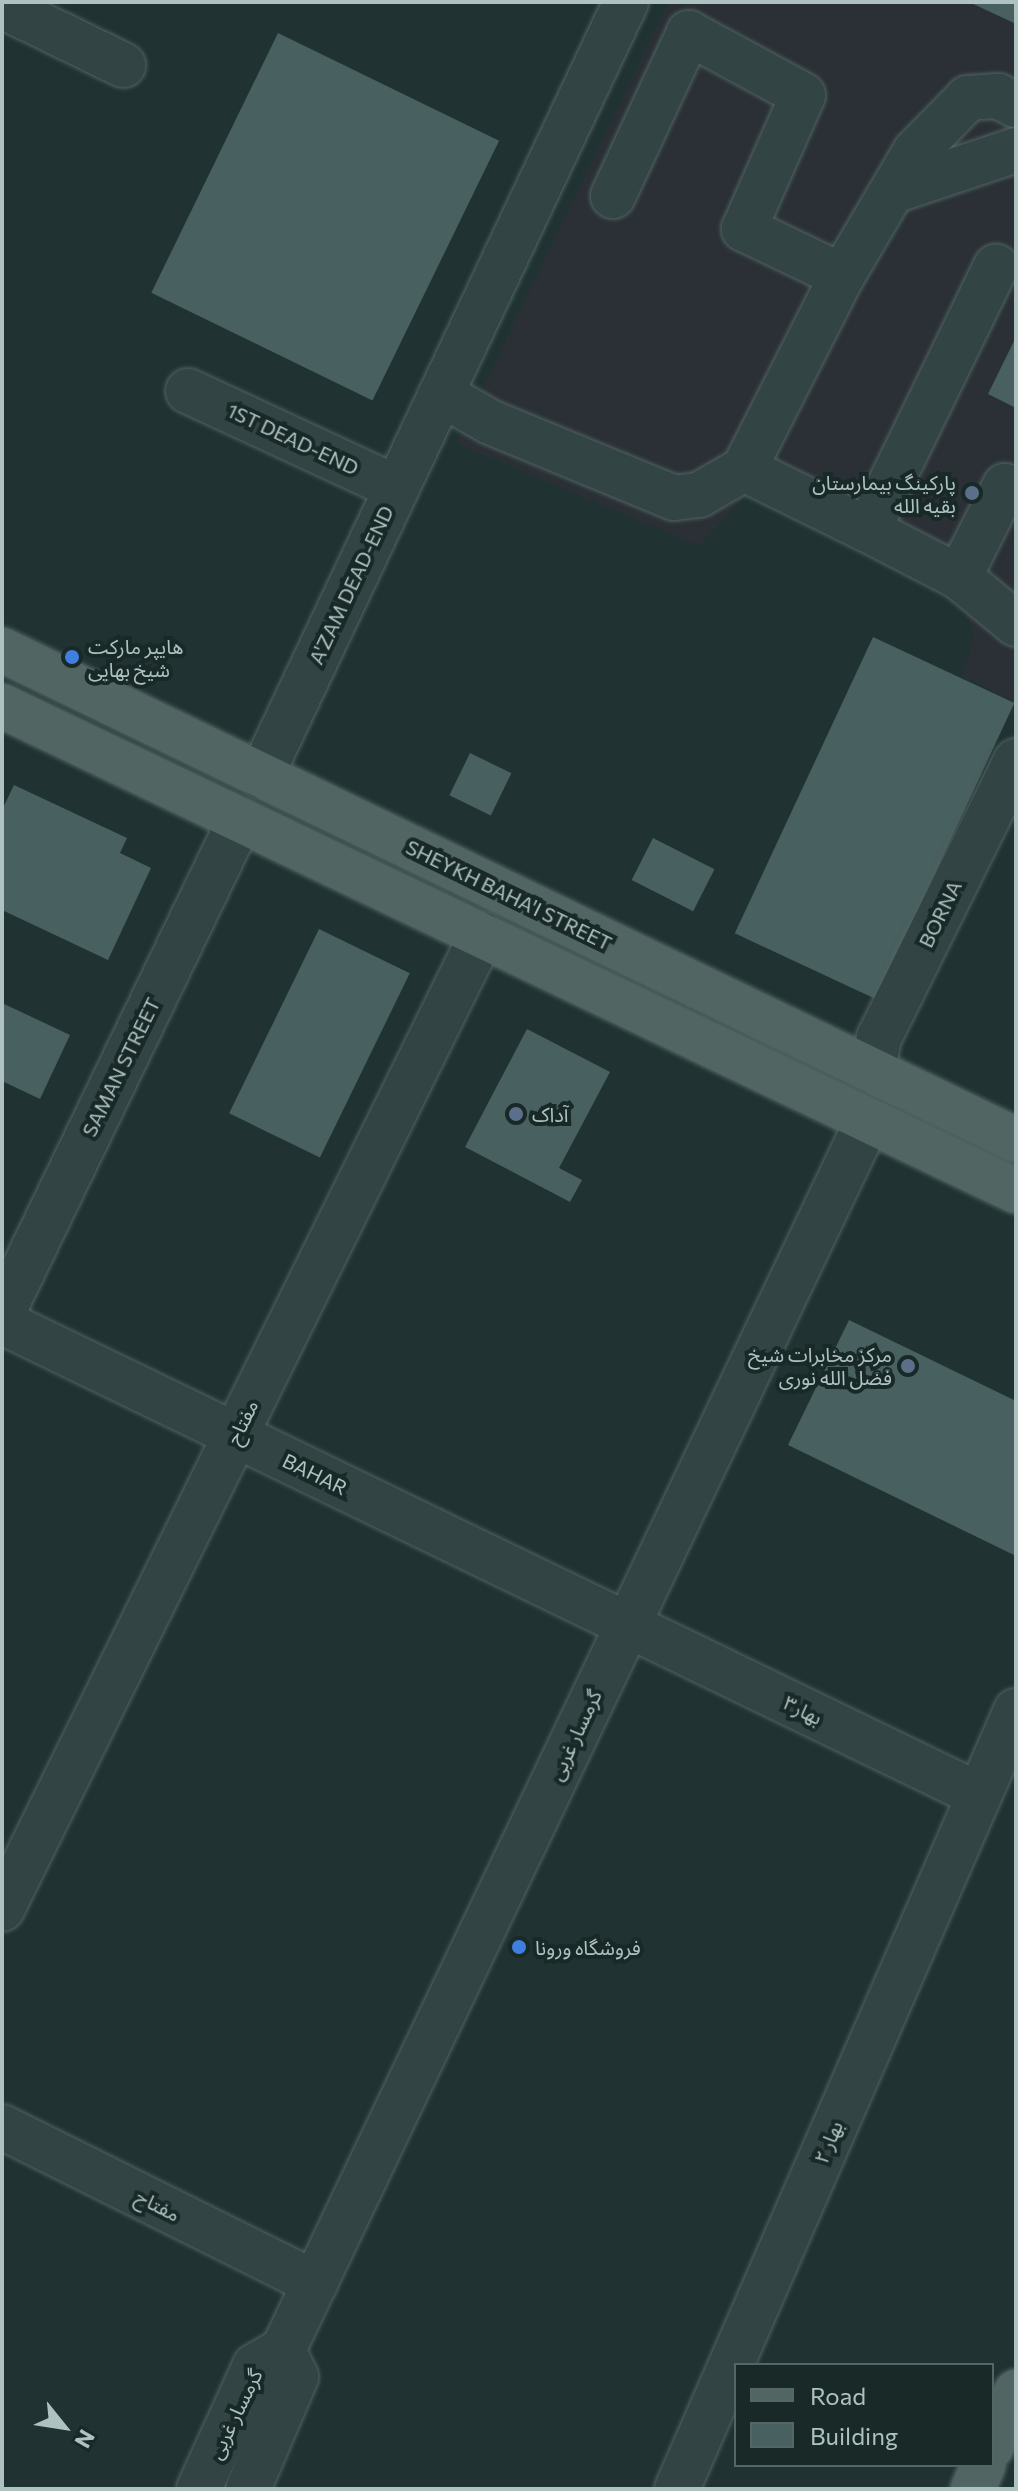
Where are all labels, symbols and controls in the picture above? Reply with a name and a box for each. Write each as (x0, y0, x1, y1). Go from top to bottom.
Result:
street label: 1ST DEAD-END (224, 398, 362, 480)
place label: پارکینگ بیمارستان بقیه الله (812, 470, 956, 517)
marker: پارکینگ بیمارستان بقیه الله (963, 484, 981, 502)
street label: A'ZAM DEAD-END (304, 502, 398, 668)
place label: هایپر مارکت شیخ بهایی (88, 634, 183, 681)
marker: هایپر مارکت شیخ بهایی (63, 648, 81, 666)
street label: SHEYKH BAHA'I STREET (402, 835, 616, 955)
street label: BORNA (914, 877, 966, 951)
street label: SAMAN STREET (77, 994, 165, 1140)
place label: آداک (532, 1102, 569, 1126)
marker: آداک (507, 1105, 525, 1123)
place label: مرکز مخابرات شیخ فضل الله نوری (748, 1342, 892, 1389)
marker: مرکز مخابرات شیخ فضل الله نوری (899, 1357, 917, 1375)
street label: مفتاح (221, 1396, 263, 1448)
street label: BAHAR (279, 1448, 351, 1500)
street label: گرمسار غربی (544, 1686, 606, 1784)
street label: بهار۳ (780, 1690, 826, 1730)
place label: فروشگاه ورونا (535, 1935, 641, 1959)
marker: فروشگاه ورونا (510, 1938, 528, 1956)
street label: بهار ۲ (808, 2117, 848, 2167)
street label: مفتاح (132, 2184, 184, 2226)
legend (734, 2363, 994, 2467)
street label: گرمسار غربی (203, 2365, 267, 2463)
text: Road (810, 2381, 866, 2410)
north arrow (24, 2387, 104, 2467)
text: Building (810, 2421, 898, 2450)
text: N (69, 2425, 101, 2453)

